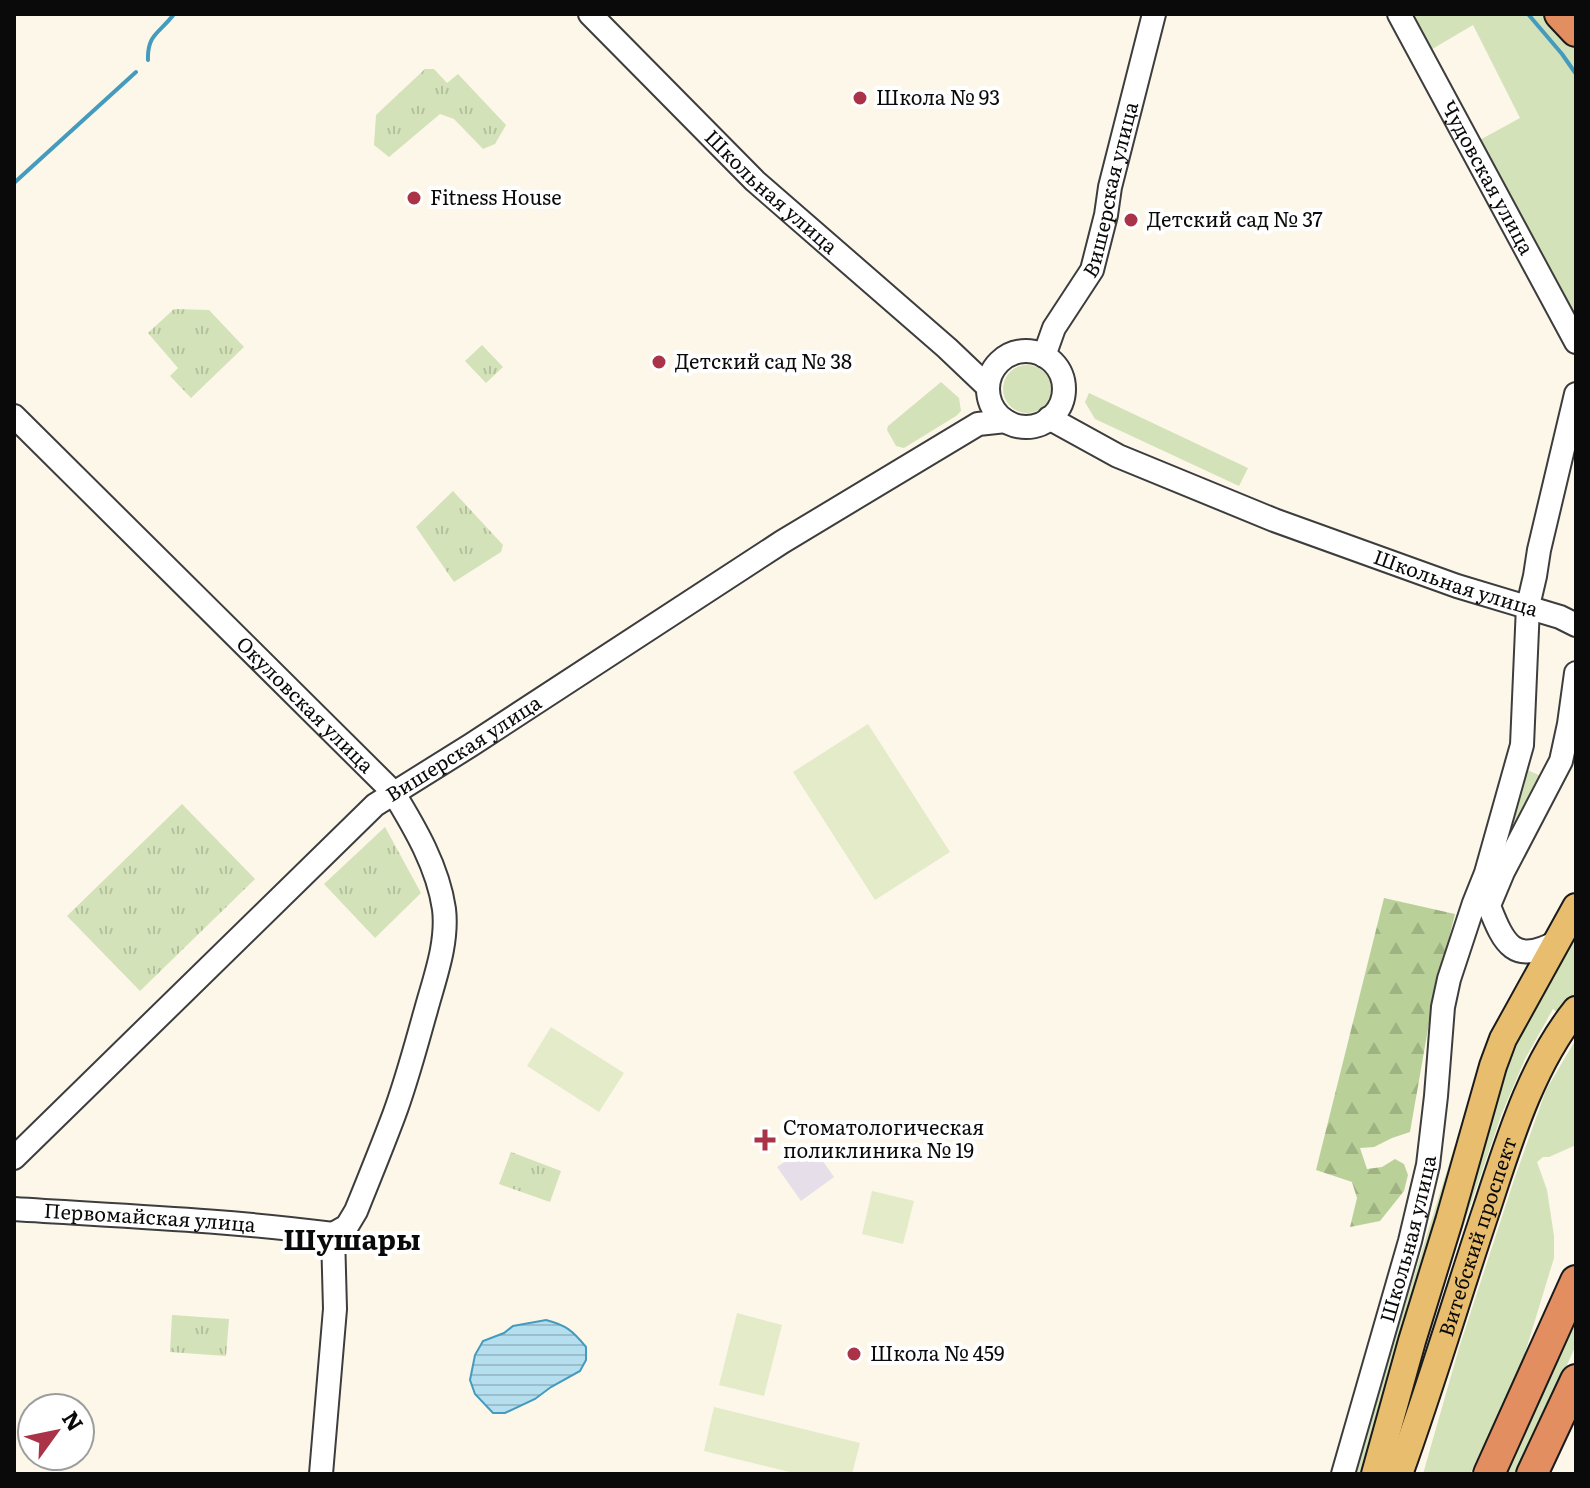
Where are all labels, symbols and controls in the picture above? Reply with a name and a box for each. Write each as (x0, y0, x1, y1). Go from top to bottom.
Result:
place label: Школа № 93 (876, 81, 1000, 111)
marker: Школа № 93 (851, 89, 869, 107)
street label: Чудовская улица (1435, 94, 1543, 260)
street label: Вишерская улица (1074, 98, 1144, 283)
street label: Школьная улица (699, 122, 846, 260)
place label: Fitness House (430, 181, 562, 211)
marker: Fitness House (405, 189, 423, 207)
place label: Детский сад № 37 (1147, 203, 1323, 233)
marker: Детский сад № 37 (1122, 211, 1140, 229)
place label: Детский сад № 38 (675, 345, 852, 375)
marker: Детский сад № 38 (650, 353, 668, 371)
street label: Школьная улица (1370, 540, 1542, 623)
street label: Окуловская улица (231, 628, 382, 779)
street label: Вишерская улица (379, 686, 547, 808)
place label: Стоматологическая поликлиника № 19 (783, 1111, 984, 1164)
marker: Стоматологическая поликлиника № 19 (754, 1129, 776, 1151)
street label: Витебский проспект (1429, 1132, 1523, 1340)
street label: Школьная улица (1370, 1154, 1442, 1326)
street label: Первомайская улица (43, 1194, 257, 1238)
district label: Шушары (283, 1217, 421, 1259)
place label: Школа № 459 (870, 1337, 1004, 1367)
marker: Школа № 459 (845, 1345, 863, 1363)
north arrow (16, 1392, 96, 1472)
text: N (55, 1404, 93, 1437)

